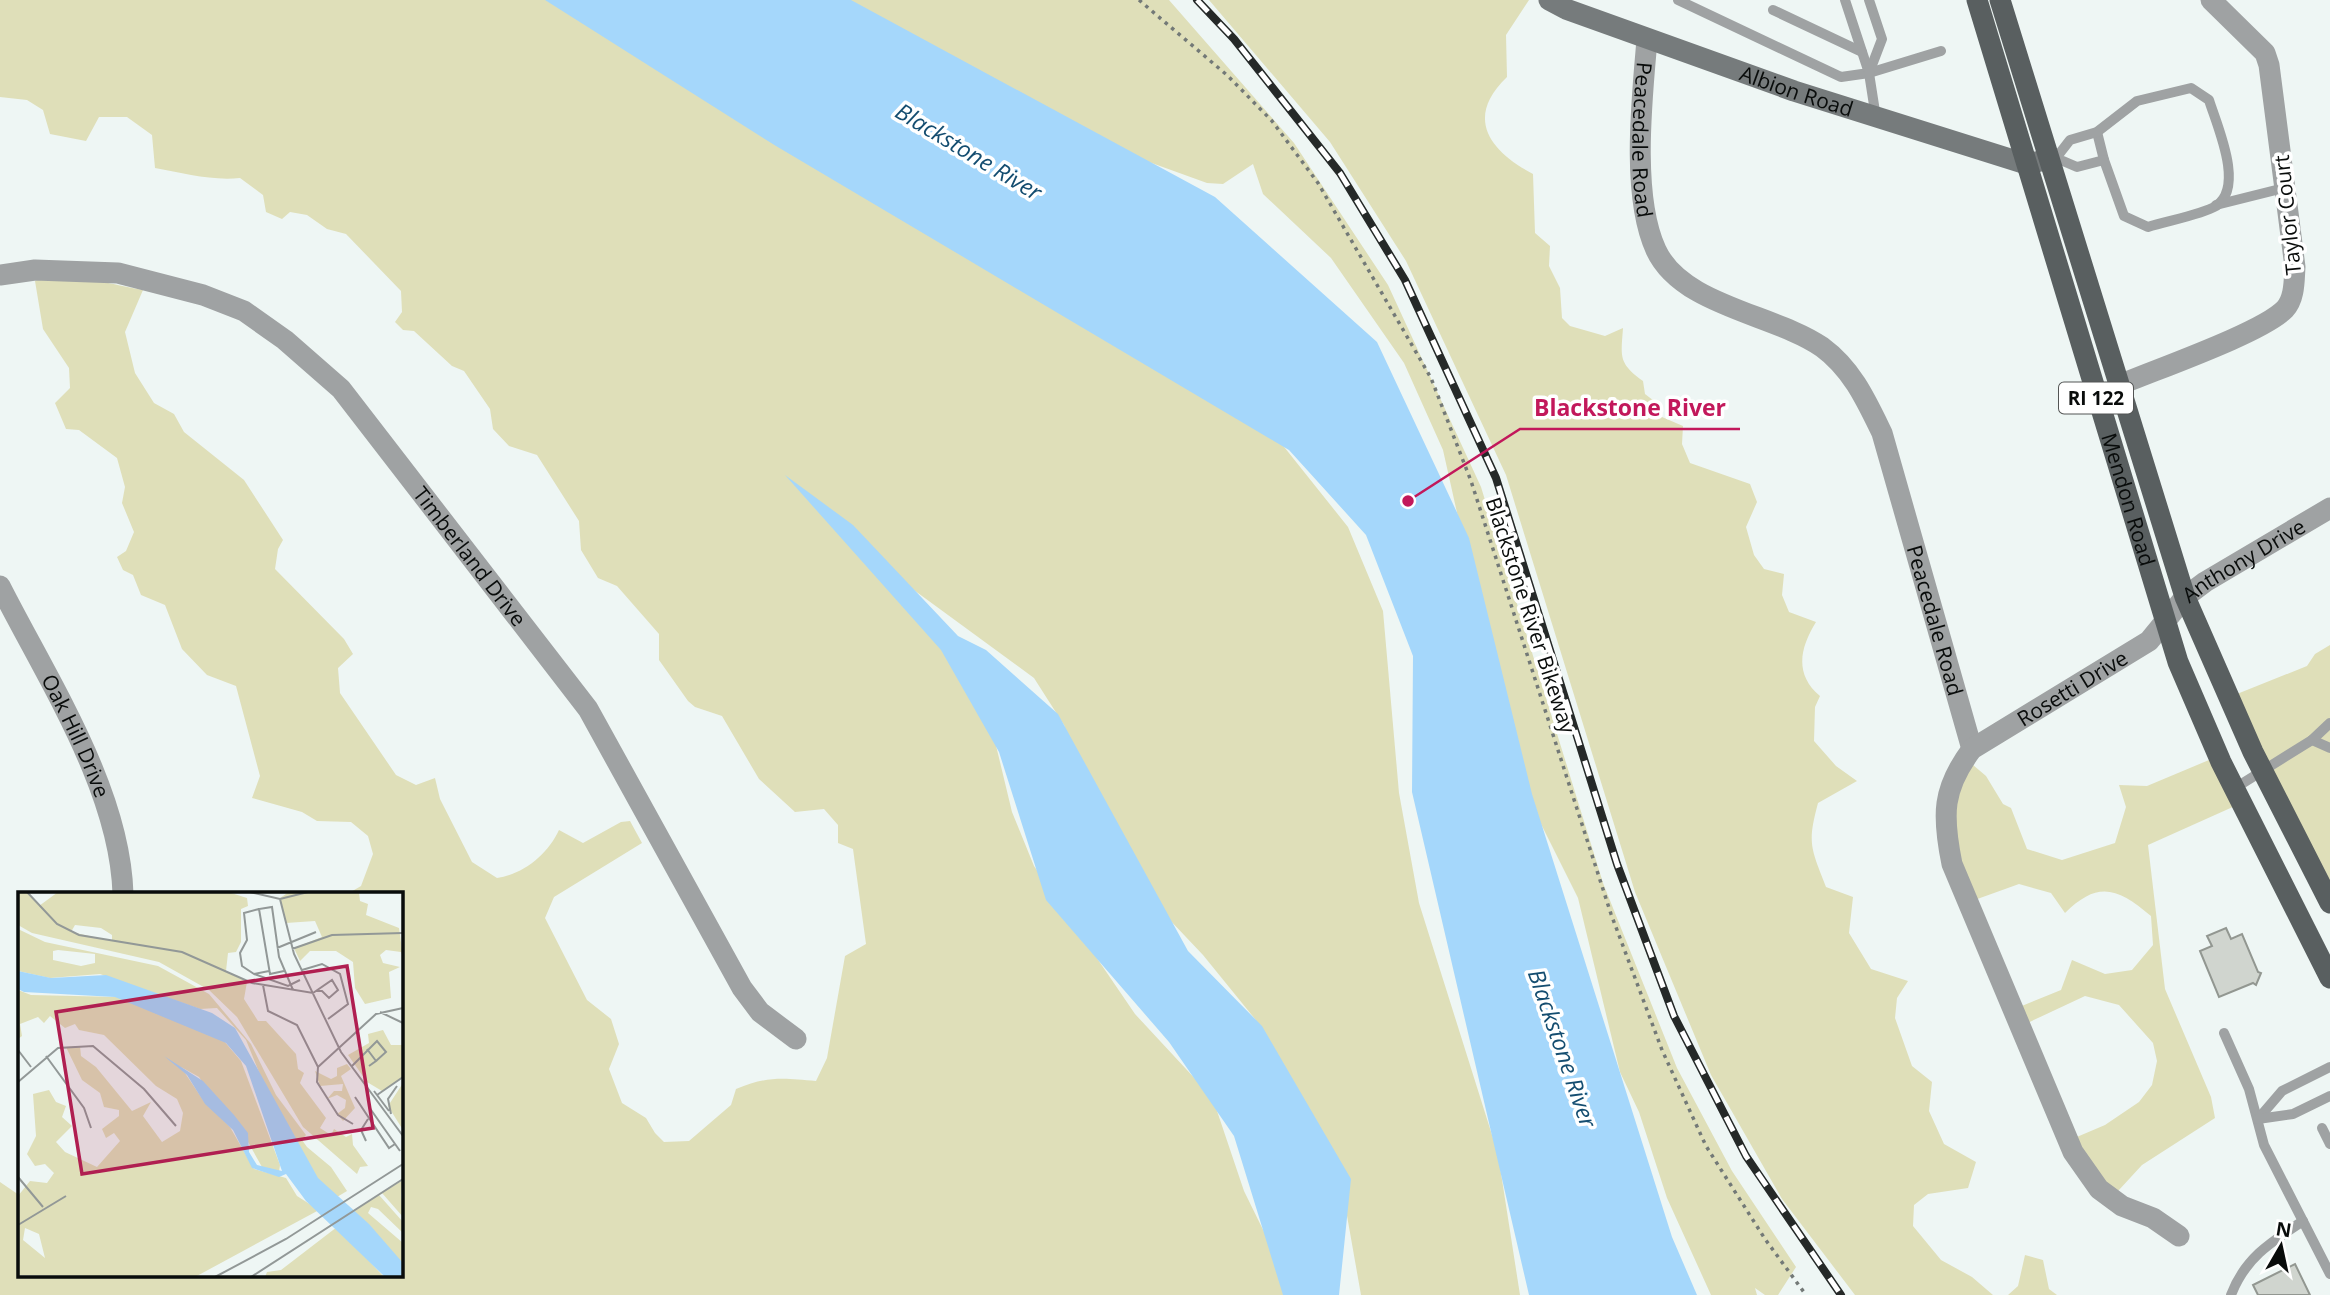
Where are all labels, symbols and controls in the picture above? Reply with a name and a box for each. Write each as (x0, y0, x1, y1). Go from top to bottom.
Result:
street label: Albion Road (1736, 59, 1857, 123)
street label: Peacedale Road (1626, 61, 1660, 220)
water label: Blackstone River (890, 95, 1049, 208)
street label: Taylor Court (2267, 154, 2307, 276)
road number: RI 122 (2059, 382, 2133, 414)
callout: Blackstone River (1520, 385, 1740, 429)
text: Blackstone River (1534, 391, 1726, 423)
street label: Mendon Road (2095, 430, 2162, 569)
street label: Timberland Drive (407, 481, 533, 632)
street label: Blackstone River Bikeway (1480, 493, 1583, 737)
street label: Anthony Drive (2176, 512, 2310, 609)
street label: Peacedale Road (1901, 542, 1970, 699)
street label: Rosetti Drive (2012, 643, 2133, 732)
street label: Oak Hill Drive (35, 669, 116, 801)
inset map (18, 892, 402, 1278)
water label: Blackstone River (1521, 965, 1605, 1132)
north arrow (2246, 1211, 2316, 1281)
text: N (2274, 1215, 2293, 1243)

